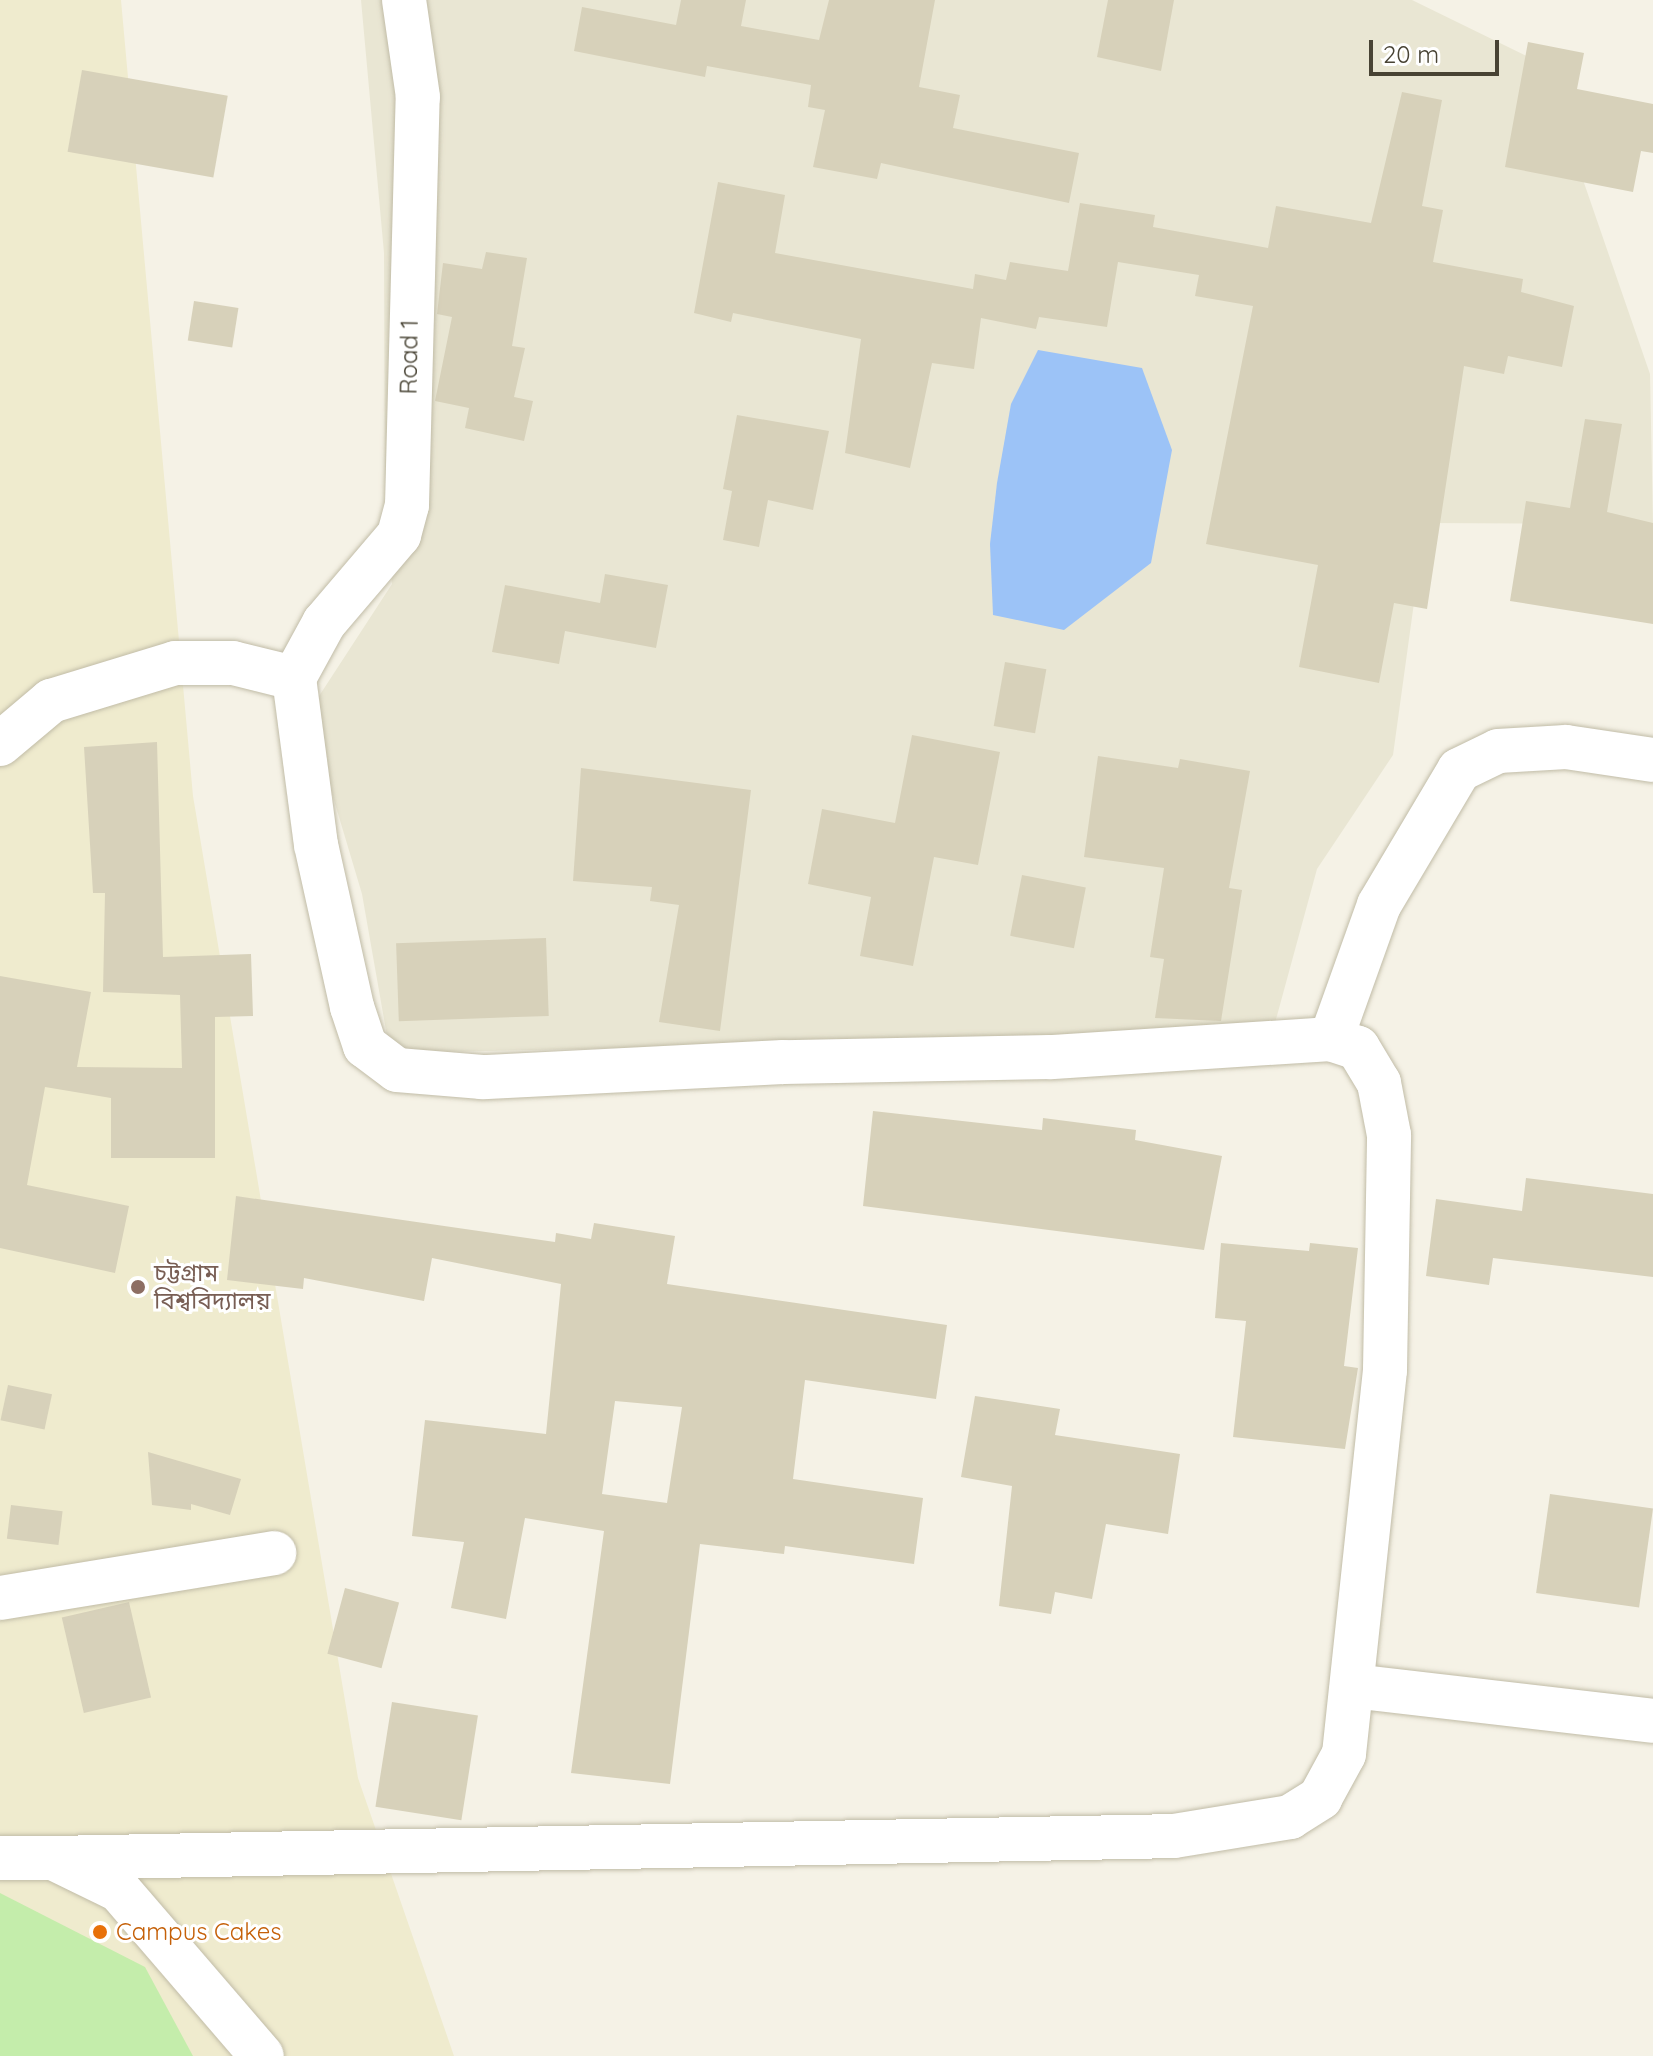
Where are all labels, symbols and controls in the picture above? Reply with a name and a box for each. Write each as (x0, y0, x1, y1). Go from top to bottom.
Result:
scale bar (1373, 24, 1503, 74)
text: 20 m (1383, 39, 1439, 69)
street label: Road 1 (394, 319, 424, 395)
place label: চট্টগ্রাম বিশ্ববিদ্যালয় (154, 1259, 270, 1315)
marker: চট্টগ্রাম বিশ্ববিদ্যালয় (129, 1278, 147, 1296)
place label: Campus Cakes (116, 1918, 281, 1946)
marker: Campus Cakes (91, 1923, 109, 1941)

